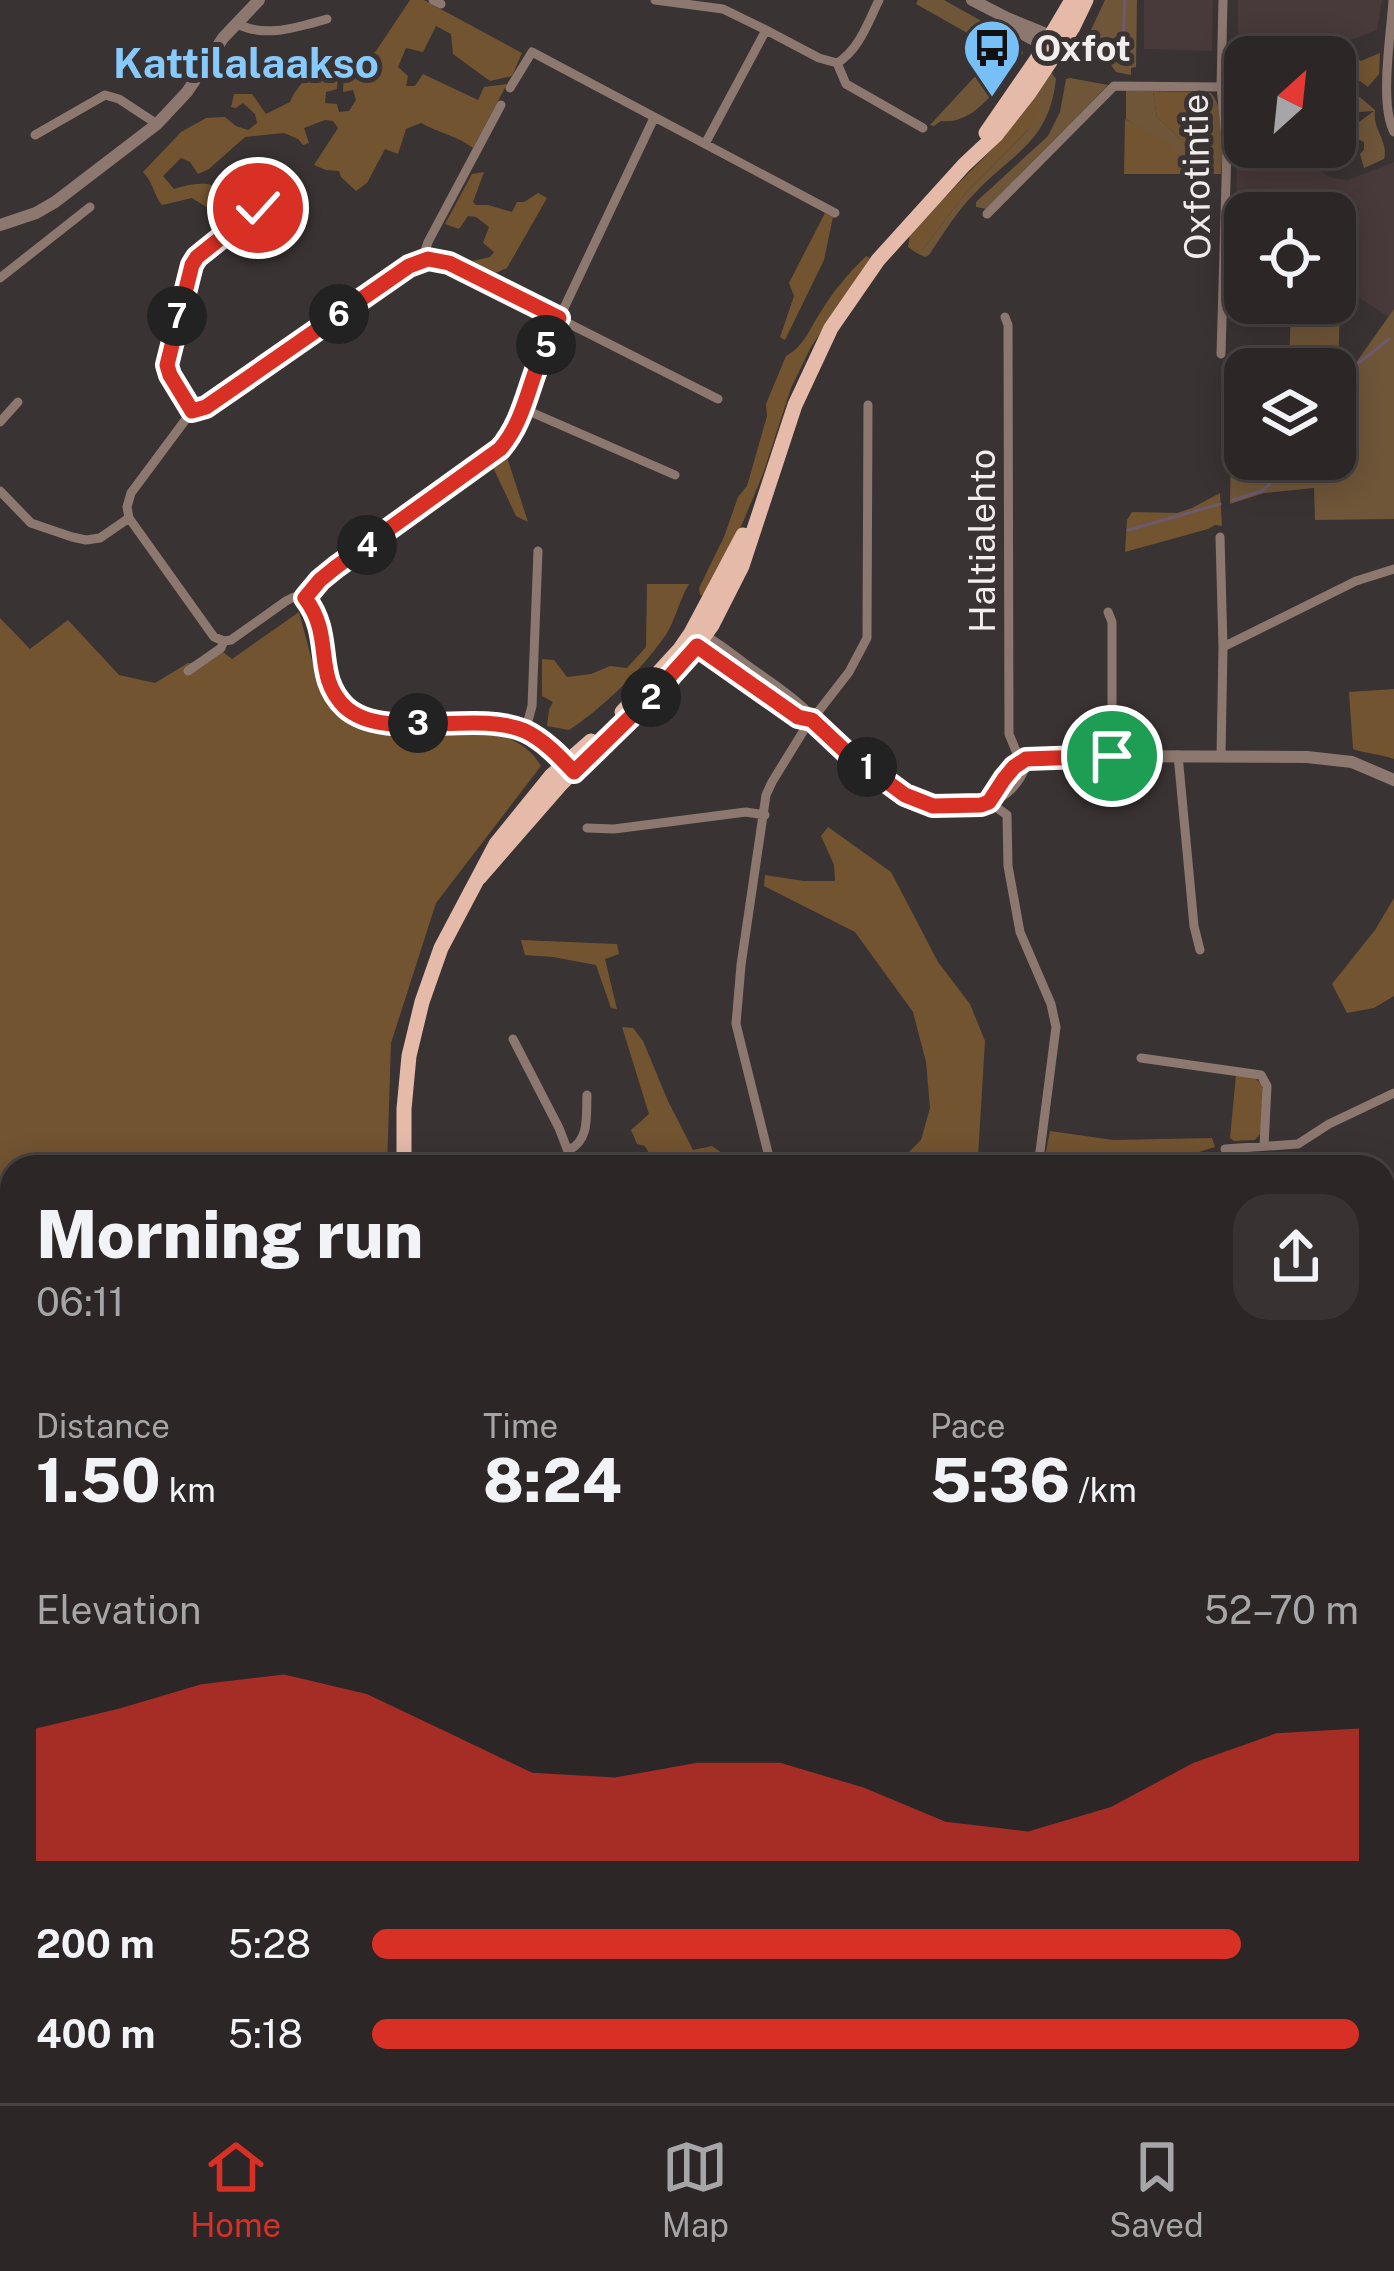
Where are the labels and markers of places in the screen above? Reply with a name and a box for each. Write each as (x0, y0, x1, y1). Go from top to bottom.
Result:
bus stop icon: Oxfot (961, 17, 1023, 99)
place label: Oxfot (1034, 27, 1131, 69)
pin (207, 157, 309, 259)
pin: 6 (309, 284, 369, 344)
pin: 7 (147, 286, 207, 346)
pin: 5 (516, 315, 576, 375)
pin: 4 (337, 515, 397, 575)
pin: 2 (621, 667, 681, 727)
pin: 3 (388, 693, 448, 753)
pin (1061, 705, 1163, 807)
pin: 1 (837, 737, 897, 797)

